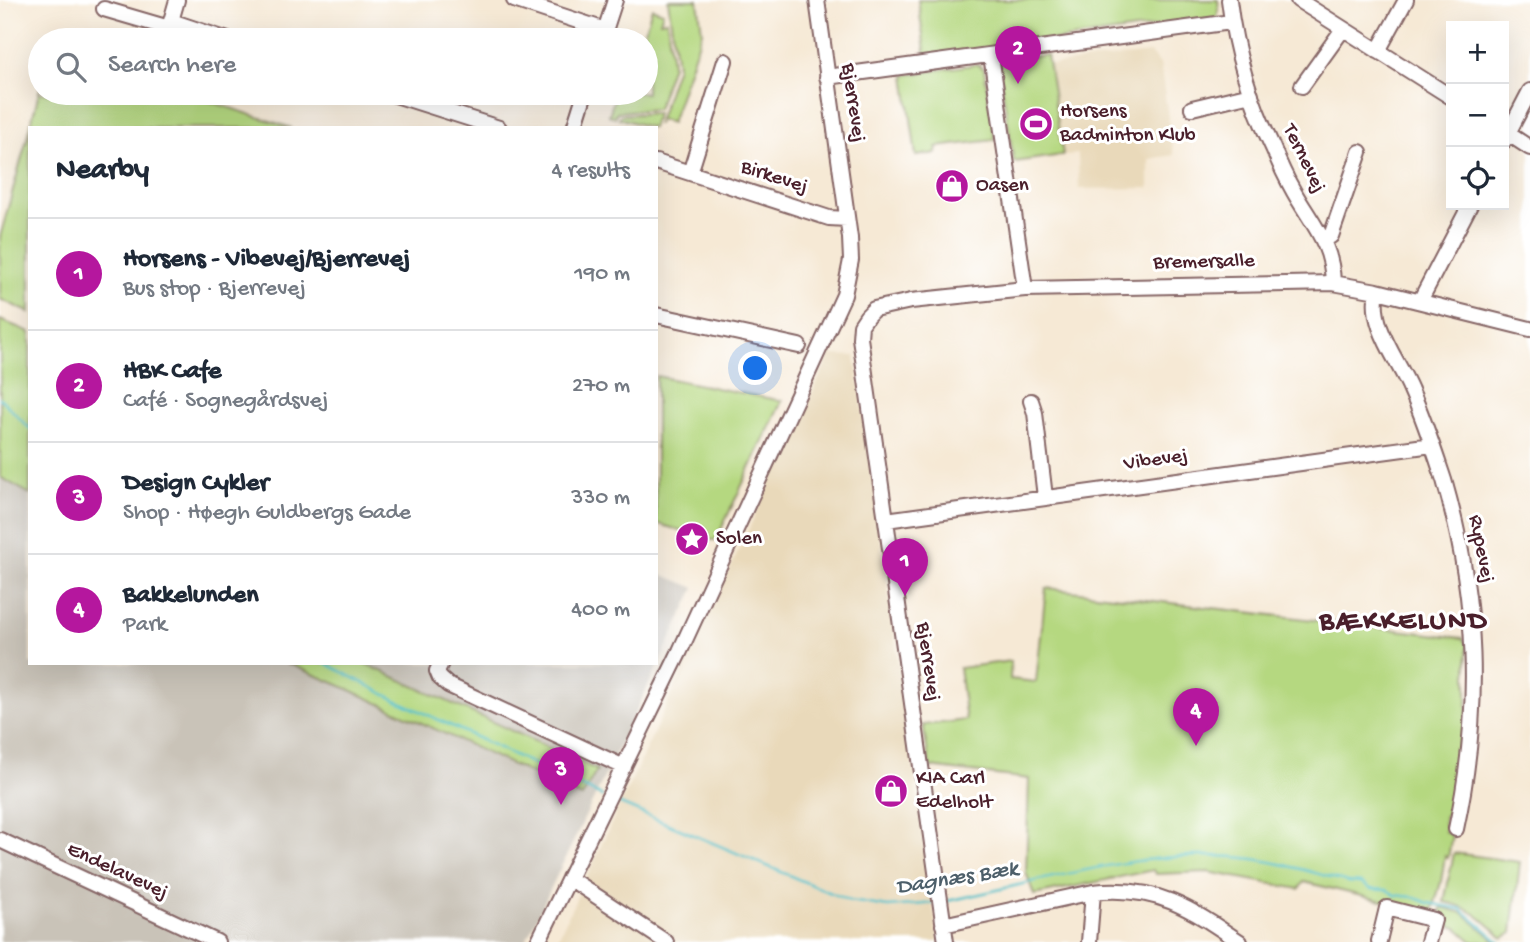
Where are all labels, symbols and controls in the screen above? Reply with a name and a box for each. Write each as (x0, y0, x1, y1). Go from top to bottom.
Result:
map controls (1446, 21, 1509, 210)
button: + (1446, 21, 1509, 84)
pin: 2 (995, 26, 1041, 84)
search box (28, 28, 658, 105)
icon: search (52, 48, 90, 86)
text: Search here (108, 51, 236, 82)
street label: Bjerrevej (834, 61, 870, 144)
button: − (1446, 84, 1509, 147)
place label: Horsens Badminton Klub (1059, 100, 1196, 149)
sports icon: Horsens Badminton Klub (1017, 105, 1055, 143)
street label: Ternevej (1275, 120, 1330, 197)
button: locate (1446, 147, 1509, 210)
text: Nearby (56, 154, 149, 189)
street label: Birkevej (736, 155, 811, 201)
text: 4 results (551, 158, 630, 185)
shop icon: Oasen (933, 167, 971, 205)
place label: Oasen (976, 174, 1029, 199)
text: Horsens - Vibevej/Bjerrevej (123, 245, 410, 276)
street label: Bremersalle (1152, 250, 1256, 276)
text: 1 (74, 261, 84, 288)
text: 190 m (574, 261, 630, 288)
text: Bus stop · Bjerrevej (123, 276, 306, 303)
your location (738, 351, 772, 385)
text: HBK Cafe (123, 357, 222, 388)
text: 2 (73, 373, 85, 400)
text: 270 m (572, 373, 630, 400)
text: Café · Sognegårdsvej (123, 388, 328, 415)
street label: Vibevej (1121, 444, 1190, 478)
text: Design Cykler (123, 469, 269, 500)
text: 3 (73, 485, 85, 512)
text: 330 m (571, 485, 630, 512)
text: Shop · Høegh Guldbergs Gade (123, 500, 411, 527)
street label: Rypevej (1461, 513, 1499, 585)
place icon: Solen (673, 520, 711, 558)
place label: Solen (716, 527, 762, 552)
pin: 1 (882, 538, 928, 596)
text: Bakkelunden (123, 581, 259, 612)
text: 4 (74, 597, 84, 624)
text: 400 m (571, 597, 630, 624)
district label: BÆKKELUND (1318, 606, 1489, 639)
text: Park (123, 612, 167, 639)
street label: Bjerrevej (909, 620, 945, 703)
pin: 4 (1173, 688, 1219, 746)
pin: 3 (538, 747, 584, 805)
place label: KIA Carl Edelholt (916, 767, 995, 816)
shop icon: KIA Carl Edelholt (872, 772, 910, 810)
street label: Endelavevej (62, 838, 172, 906)
water label: Dagnæs Bæk (894, 856, 1023, 902)

